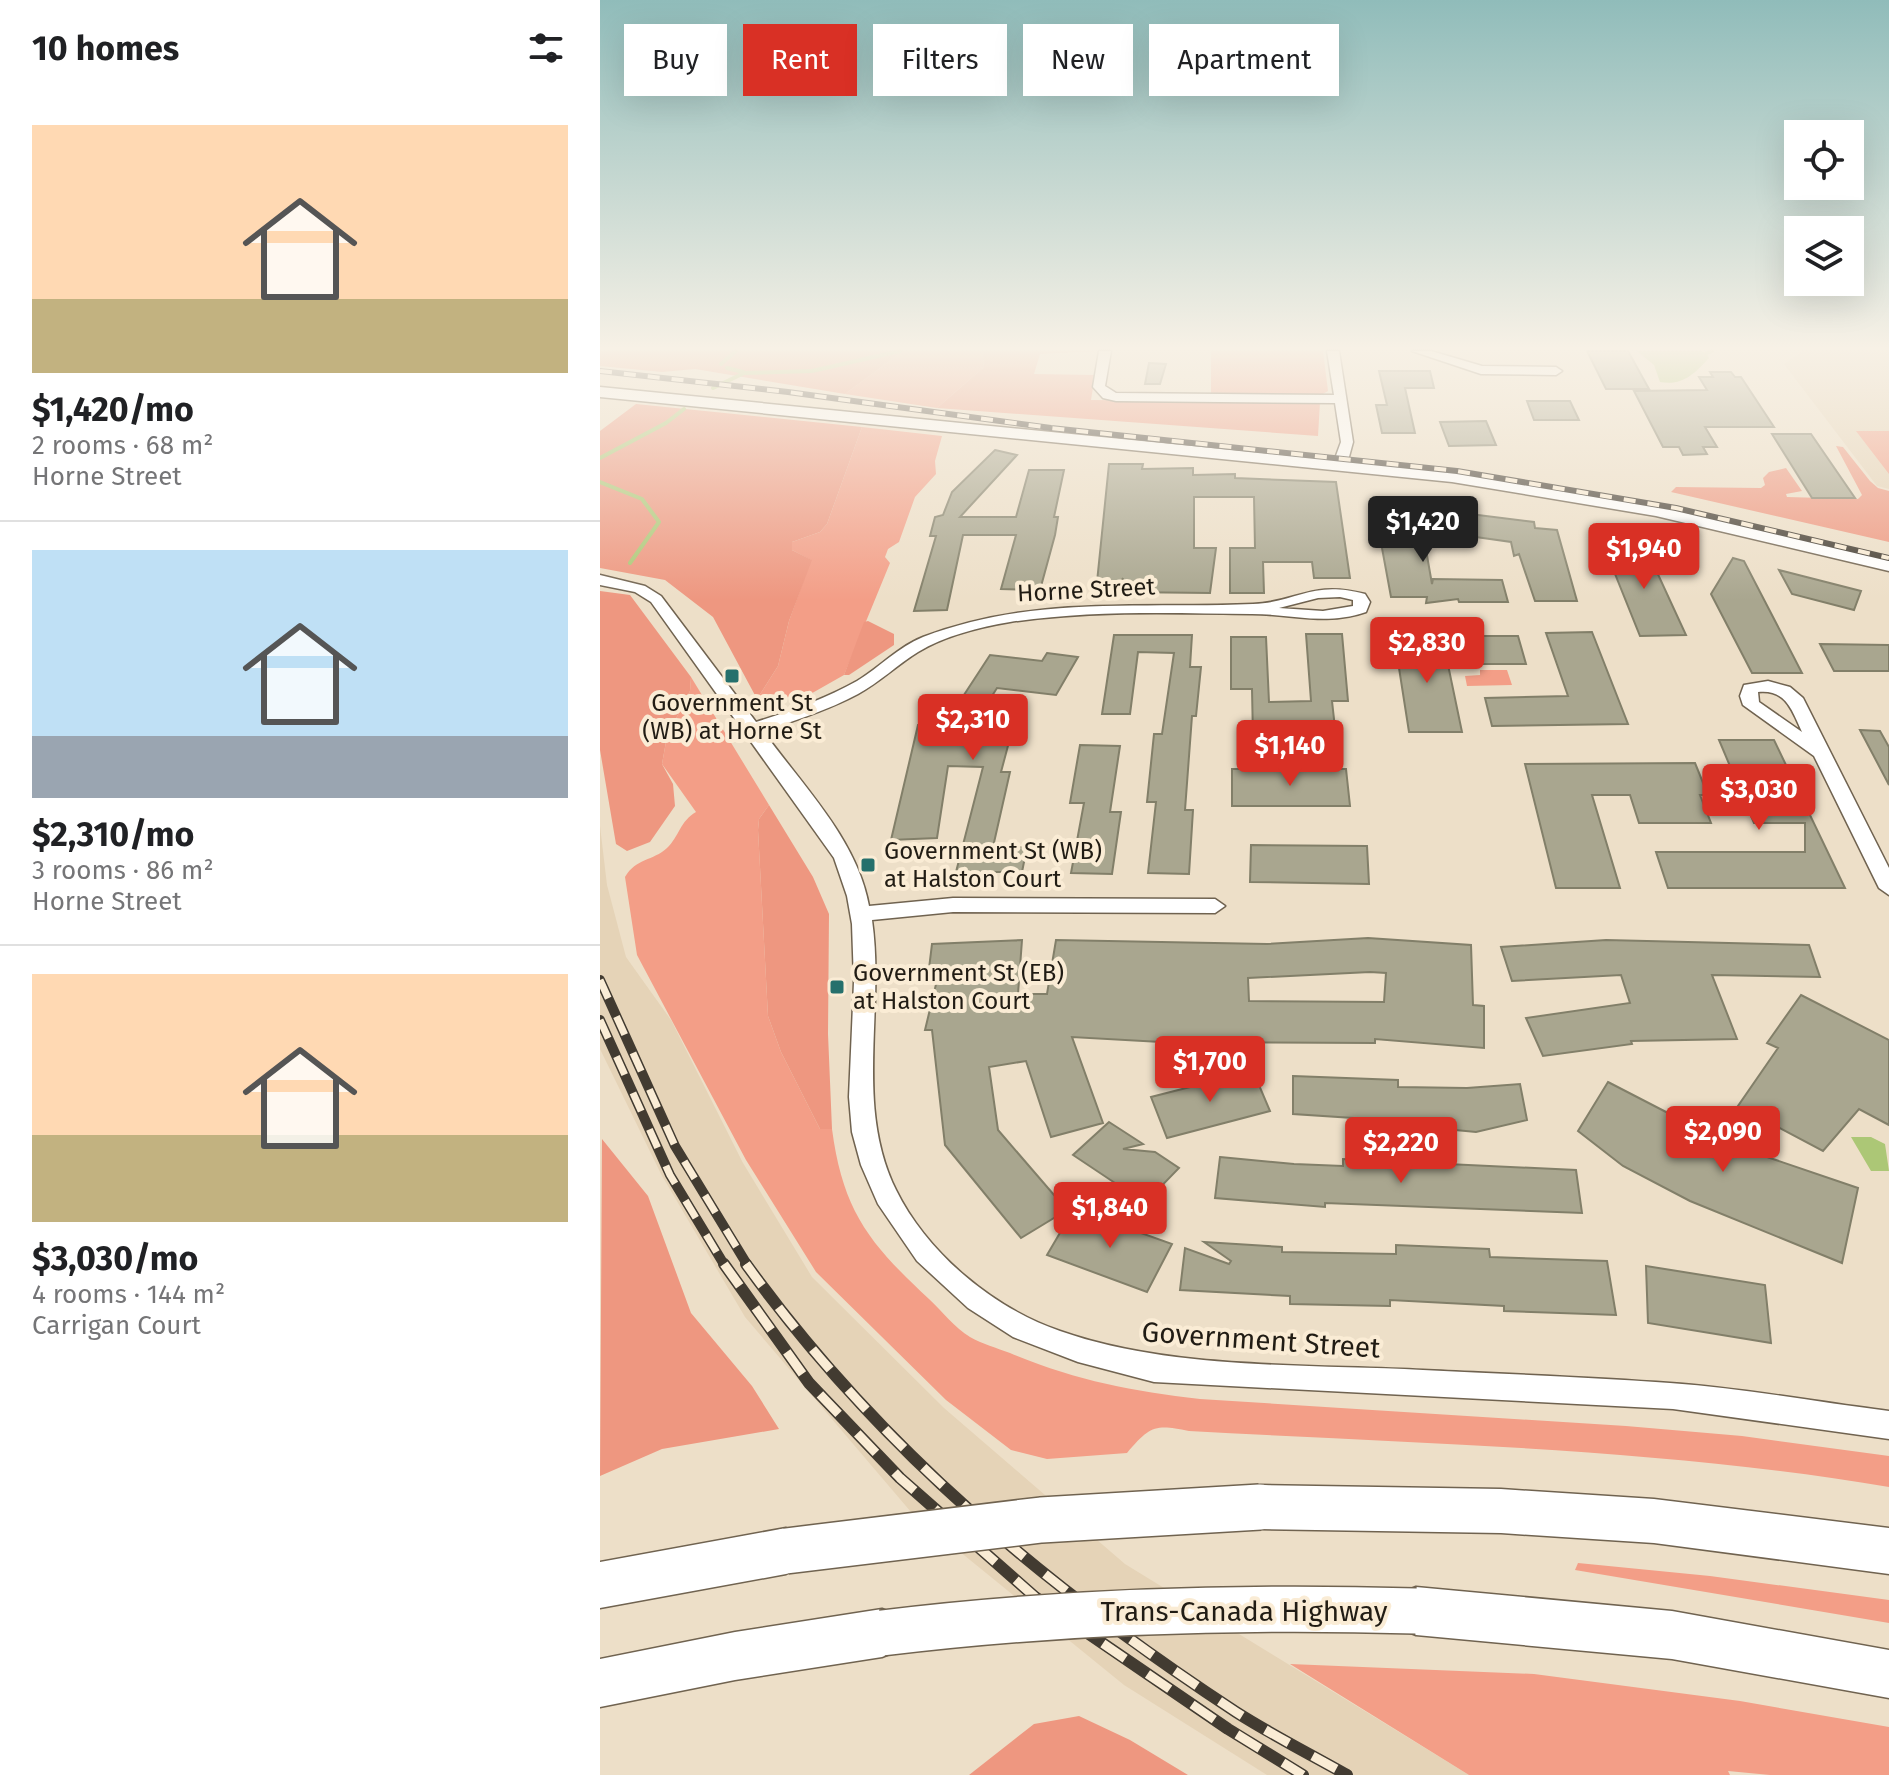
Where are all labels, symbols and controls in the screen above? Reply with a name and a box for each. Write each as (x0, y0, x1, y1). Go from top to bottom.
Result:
chip: Buy (624, 24, 727, 96)
chip: Rent (743, 24, 857, 96)
chip: Filters (873, 24, 1007, 96)
chip: New (1023, 24, 1133, 96)
chip: Apartment (1149, 24, 1339, 96)
icon: filters (524, 26, 568, 70)
text: 10 homes (32, 28, 179, 69)
map controls (1784, 120, 1864, 296)
button: locate (1784, 120, 1864, 200)
icon: home (228, 177, 372, 321)
button: layers (1784, 216, 1864, 296)
text: $1,420/mo (32, 389, 194, 430)
text: 2 rooms · 68 m² (32, 430, 213, 461)
text: Horne Street (32, 461, 182, 492)
pin: $1,420 (1358, 496, 1488, 564)
text: $1,420 (1386, 506, 1460, 537)
pin: $1,940 (1579, 523, 1709, 591)
text: $1,940 (1606, 533, 1682, 564)
street label: Horne Street (1016, 572, 1156, 608)
icon: home (228, 602, 372, 746)
pin: $2,830 (1362, 617, 1492, 685)
text: $2,830 (1388, 627, 1466, 658)
marker: Government St (WB) at Horne St (723, 667, 741, 685)
place label: Government St (WB) at Horne St (642, 689, 822, 745)
pin: $2,310 (908, 694, 1038, 762)
text: $2,310 (936, 704, 1010, 735)
pin: $1,140 (1225, 720, 1355, 788)
text: $1,140 (1254, 730, 1326, 761)
pin: $3,030 (1694, 764, 1824, 832)
text: $3,030 (1720, 774, 1798, 805)
text: $2,310/mo (32, 814, 194, 855)
place label: Government St (WB) at Halston Court (884, 837, 1102, 893)
text: 3 rooms · 86 m² (32, 855, 214, 886)
marker: Government St (WB) at Halston Court (859, 856, 877, 874)
text: Horne Street (32, 886, 182, 917)
place label: Government St (EB) at Halston Court (853, 959, 1064, 1015)
marker: Government St (EB) at Halston Court (828, 978, 846, 996)
icon: home (228, 1026, 372, 1170)
pin: $1,700 (1145, 1036, 1275, 1104)
text: $1,700 (1173, 1046, 1247, 1077)
pin: $2,090 (1658, 1106, 1788, 1174)
text: $2,090 (1684, 1116, 1762, 1147)
pin: $2,220 (1336, 1117, 1466, 1185)
text: $2,220 (1363, 1127, 1439, 1158)
pin: $1,840 (1045, 1182, 1175, 1250)
text: $1,840 (1072, 1192, 1148, 1223)
text: $3,030/mo (32, 1238, 198, 1279)
text: 4 rooms · 144 m² (32, 1279, 225, 1310)
text: Carrigan Court (32, 1310, 201, 1341)
street label: Government Street (1141, 1315, 1382, 1365)
street label: Trans-Canada Highway (1100, 1595, 1388, 1628)

